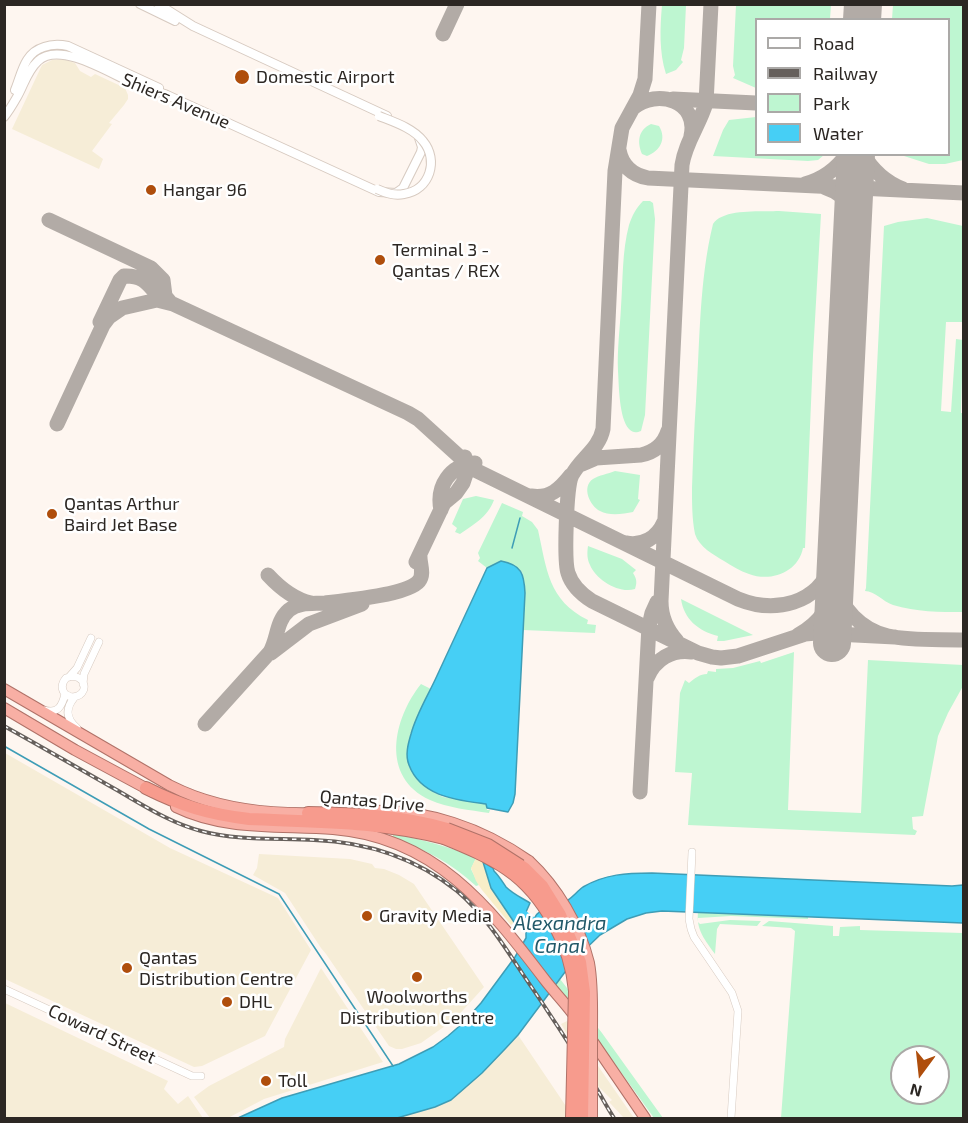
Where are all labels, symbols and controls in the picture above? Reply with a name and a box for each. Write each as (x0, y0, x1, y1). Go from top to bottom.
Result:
legend (755, 18, 950, 156)
text: Road (813, 32, 854, 54)
text: Railway (813, 62, 878, 84)
place label: Domestic Airport (256, 66, 395, 88)
marker: Domestic Airport (233, 68, 251, 86)
street label: Shiers Avenue (119, 69, 233, 133)
text: Park (813, 92, 850, 114)
text: Water (813, 122, 863, 144)
place label: Hangar 96 (163, 179, 247, 201)
marker: Hangar 96 (144, 183, 158, 197)
place label: Terminal 3 - Qantas / REX (392, 239, 500, 282)
marker: Terminal 3 - Qantas / REX (373, 253, 387, 267)
place label: Qantas Arthur Baird Jet Base (64, 493, 179, 536)
marker: Qantas Arthur Baird Jet Base (45, 507, 59, 521)
street label: Qantas Drive (319, 786, 425, 816)
place label: Gravity Media (379, 905, 492, 927)
marker: Gravity Media (360, 909, 374, 923)
water label: Alexandra Canal (514, 911, 606, 958)
place label: Qantas Distribution Centre (139, 947, 294, 990)
marker: Qantas Distribution Centre (120, 961, 134, 975)
marker: Woolworths Distribution Centre (410, 970, 424, 984)
place label: Woolworths Distribution Centre (340, 986, 494, 1028)
place label: DHL (239, 991, 272, 1013)
marker: DHL (220, 995, 234, 1009)
street label: Coward Street (45, 1000, 159, 1068)
north arrow (890, 1045, 950, 1105)
place label: Toll (278, 1070, 307, 1092)
marker: Toll (259, 1074, 273, 1088)
text: N (908, 1080, 924, 1102)

